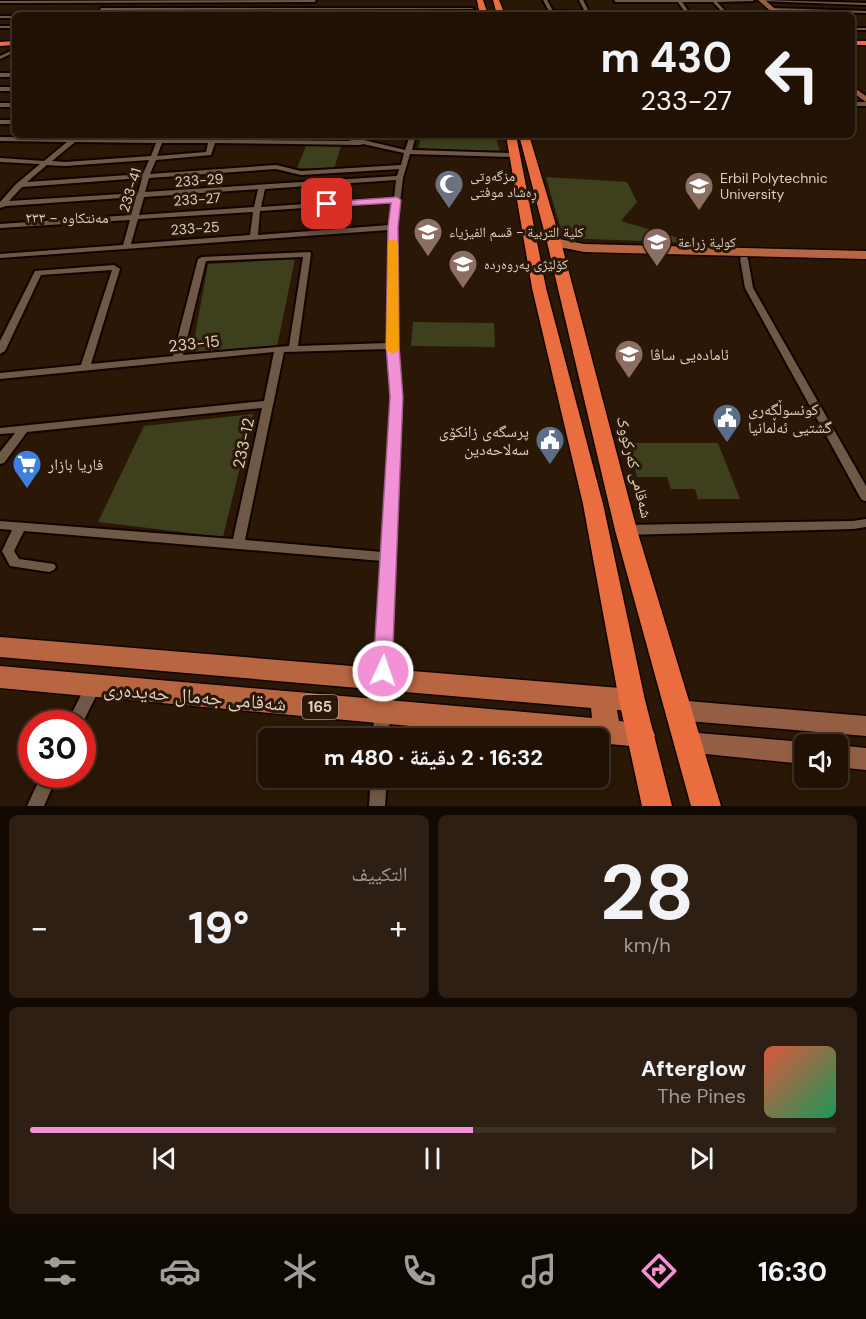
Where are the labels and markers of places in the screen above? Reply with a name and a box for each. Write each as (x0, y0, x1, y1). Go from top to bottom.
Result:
place label: مزگەوتی ڕەشاد موفتی (470, 167, 537, 204)
mosque icon: مزگەوتی ڕەشاد موفتی (433, 168, 465, 210)
place label: Erbil Polytechnic University (720, 169, 828, 203)
school or university icon: Erbil Polytechnic University (683, 170, 715, 212)
pin (301, 178, 352, 229)
school or university icon: كلية التربية - قسم الفيزياء (412, 216, 444, 258)
place label: كلية التربية - قسم الفيزياء (449, 223, 584, 242)
school or university icon: كولية زراعة (641, 226, 673, 268)
place label: كولية زراعة (678, 233, 736, 251)
school or university icon: کۆلێژی پەروەردە (447, 248, 479, 290)
place label: کۆلێژی پەروەردە (484, 255, 568, 273)
school or university icon: ئامادەیی ساڤا (613, 338, 645, 380)
place label: ئامادەیی ساڤا (650, 344, 729, 365)
place label: کونسوڵگەری گشتیی ئەڵمانیا (748, 399, 832, 438)
public building icon: کونسوڵگەری گشتیی ئەڵمانیا (711, 402, 743, 444)
place label: پرسگەی زانکۆی سەلاحەدین (439, 421, 529, 460)
public building icon: پرسگەی زانکۆی سەلاحەدین (534, 424, 566, 466)
supermarket icon: فاريا بازار (11, 448, 43, 490)
place label: فاريا بازار (47, 454, 103, 475)

